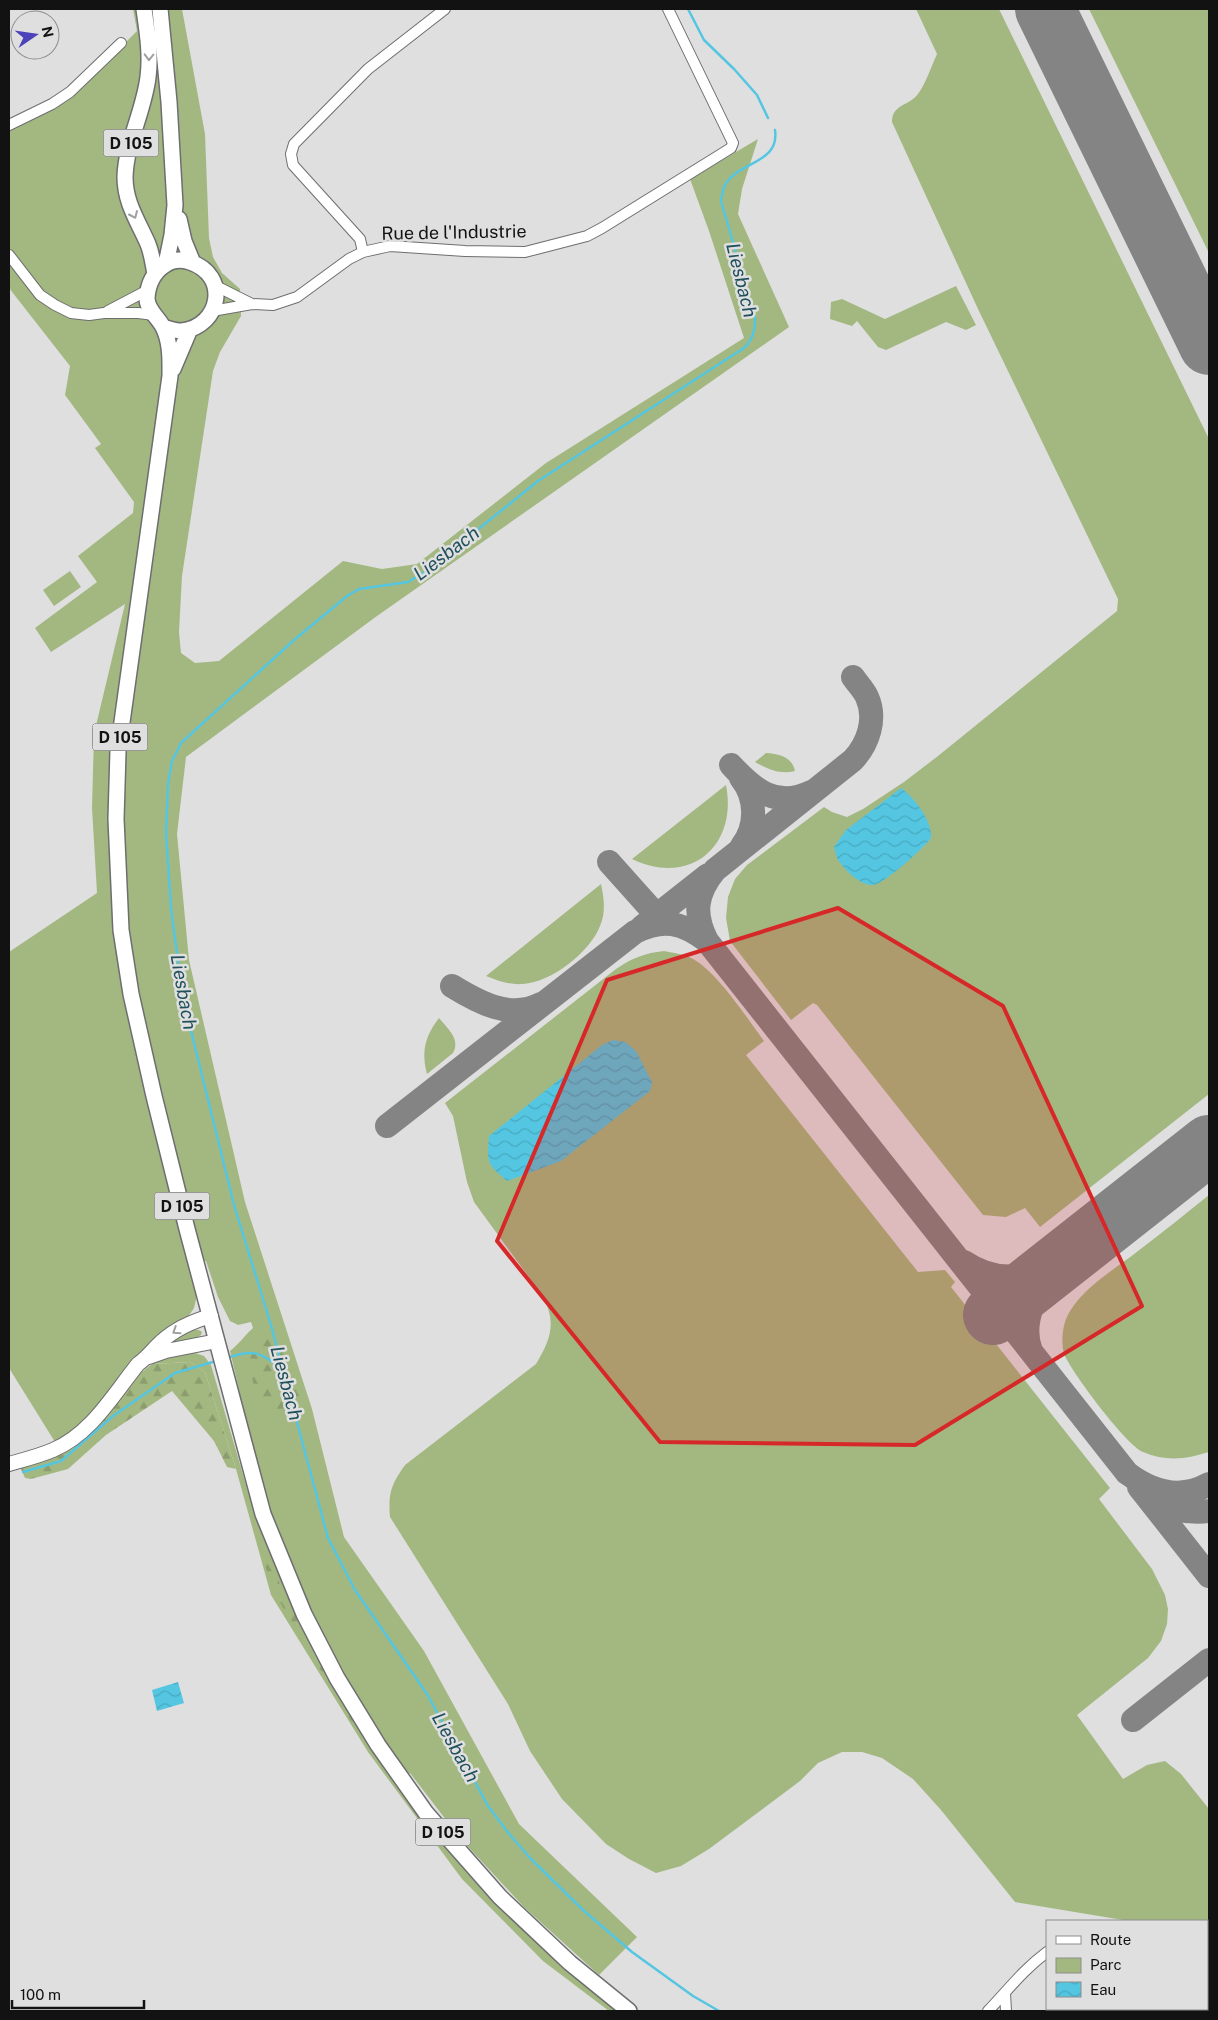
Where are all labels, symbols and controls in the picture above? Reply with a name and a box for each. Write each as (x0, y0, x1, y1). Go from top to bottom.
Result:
north arrow (10, 10, 60, 60)
text: N (39, 25, 57, 39)
one-way arrow (144, 54, 154, 61)
road number: D 105 (104, 130, 158, 156)
one-way arrow (128, 210, 138, 219)
street label: Rue de l'Industrie (381, 220, 527, 244)
water label: Liesbach (722, 240, 762, 320)
water label: Liesbach (409, 521, 483, 585)
road number: D 105 (92, 724, 148, 750)
water label: Liesbach (167, 952, 201, 1032)
road number: D 105 (154, 1192, 210, 1220)
one-way arrow (173, 1325, 182, 1335)
water label: Liesbach (266, 1343, 308, 1423)
water label: Liesbach (428, 1708, 484, 1786)
road number: D 105 (416, 1818, 470, 1845)
legend (1046, 1920, 1208, 2010)
text: Route (1090, 1931, 1131, 1948)
text: Parc (1090, 1956, 1122, 1973)
scale bar (12, 1978, 145, 2010)
text: Eau (1090, 1981, 1116, 1998)
text: 100 m (20, 1986, 61, 2003)

